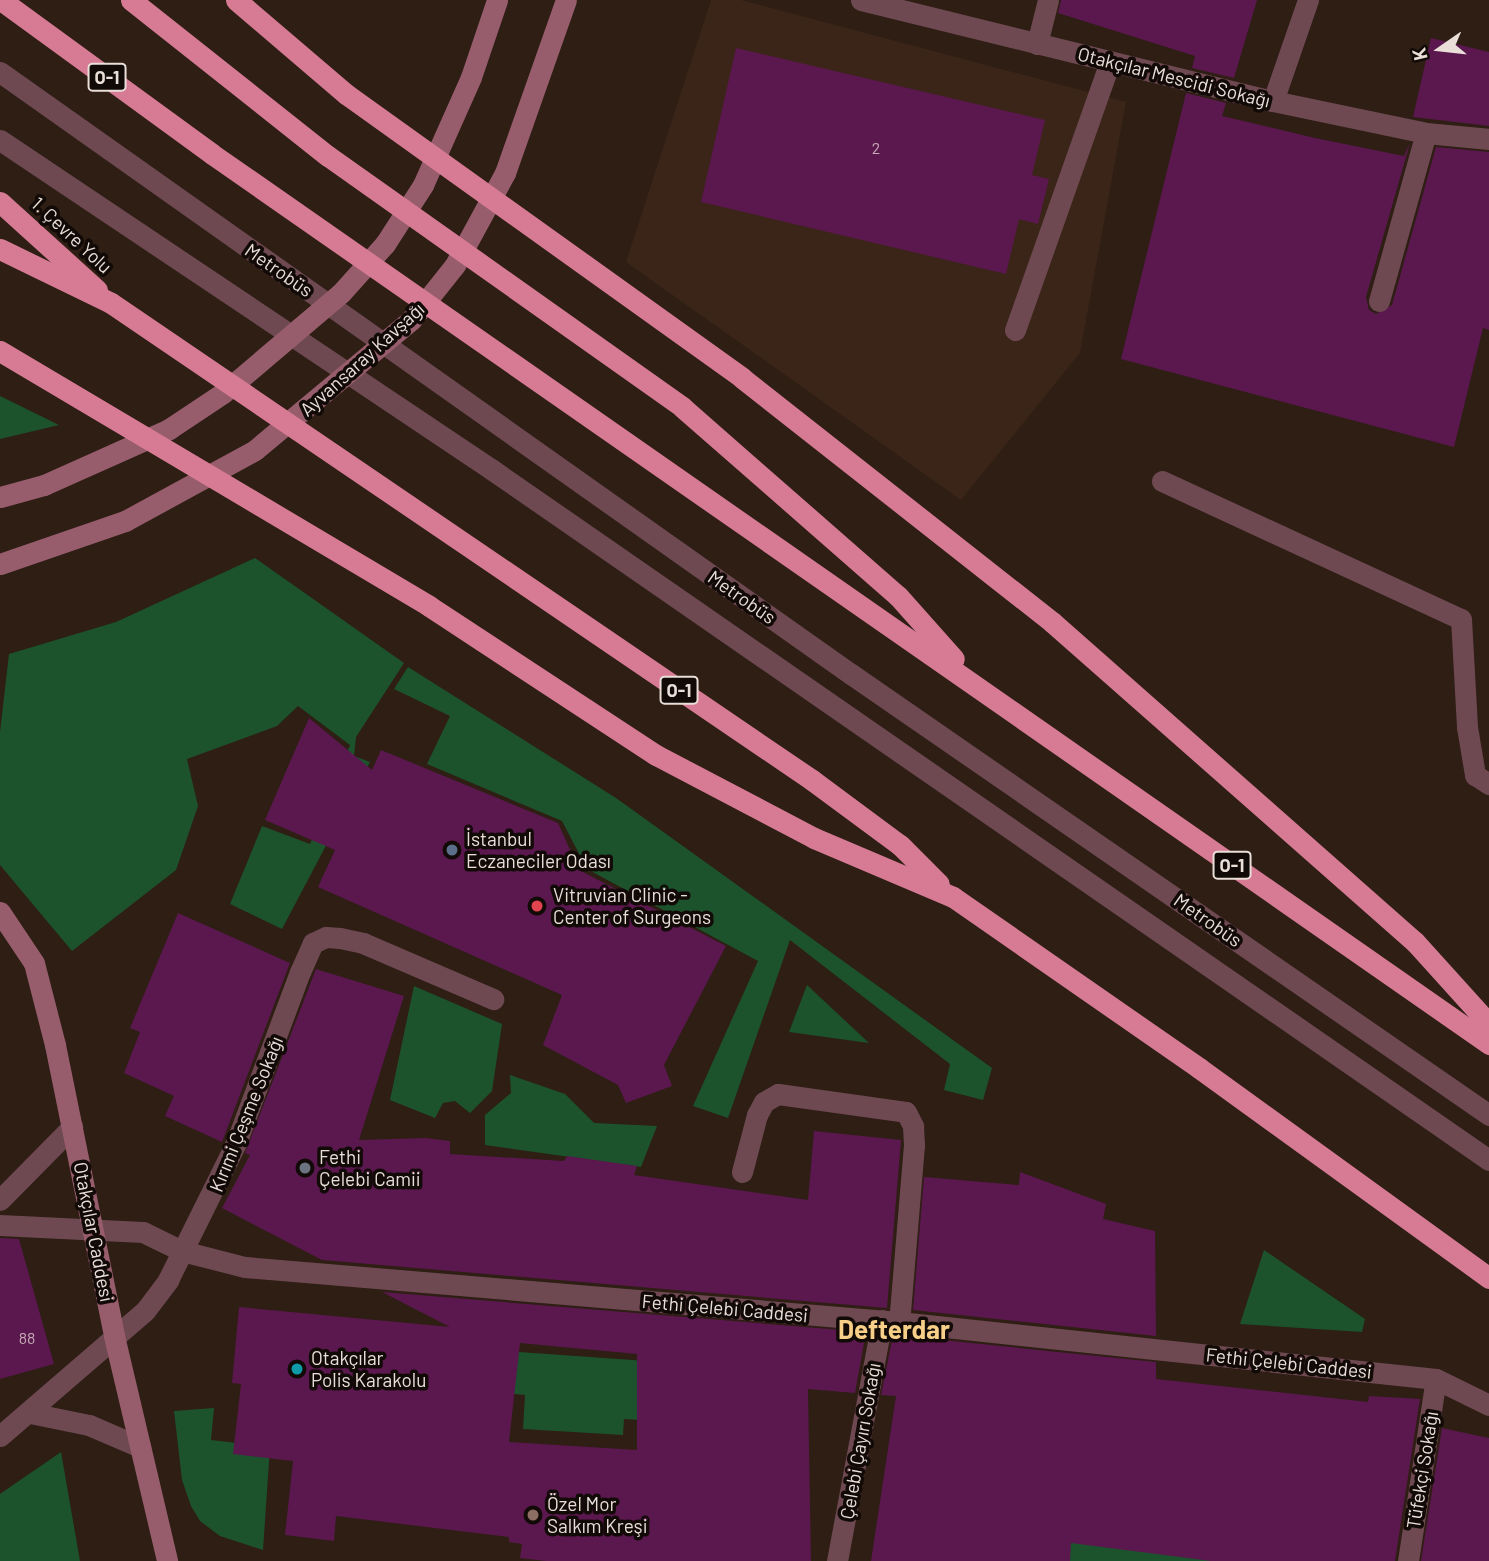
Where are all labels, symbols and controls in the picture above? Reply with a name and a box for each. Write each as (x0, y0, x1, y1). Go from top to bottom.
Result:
north arrow (1405, 14, 1475, 84)
street label: Otakçılar Mescidi Sokağı (1075, 42, 1273, 112)
text: K (1407, 46, 1432, 63)
road number: O-1 (86, 62, 128, 92)
house number: 2 (872, 138, 880, 158)
street label: 1. Çevre Yolu (27, 192, 117, 278)
street label: Metrobüs (241, 238, 317, 302)
street label: Ayvansaray Kavşağı (295, 297, 429, 421)
street label: Metrobüs (704, 565, 780, 629)
road number: O-1 (658, 676, 700, 704)
place label: İstanbul Eczaneciler Odası (466, 828, 611, 872)
marker: İstanbul Eczaneciler Odası (444, 842, 460, 858)
road number: O-1 (1211, 850, 1253, 880)
place label: Vitruvian Clinic - Center of Surgeons (553, 884, 711, 928)
street label: Metrobüs (1170, 888, 1246, 952)
marker: Vitruvian Clinic - Center of Surgeons (527, 896, 547, 916)
street label: Kırımi Çeşme Sokağı (204, 1033, 288, 1195)
place label: Fethi Çelebi Camii (319, 1146, 421, 1190)
street label: Otakçılar Caddesi (69, 1160, 119, 1304)
marker: Fethi Çelebi Camii (297, 1160, 313, 1176)
street label: Fethi Çelebi Caddesi (641, 1289, 809, 1327)
district label: Defterdar (838, 1313, 950, 1345)
house number: 88 (19, 1328, 35, 1348)
street label: Fethi Çelebi Caddesi (1205, 1343, 1373, 1383)
place label: Otakçılar Polis Karakolu (311, 1347, 426, 1391)
marker: Otakçılar Polis Karakolu (289, 1361, 305, 1377)
street label: Çelebi Çayırı Sokağı (835, 1361, 885, 1521)
street label: Tüfekçi Sokağı (1401, 1410, 1443, 1530)
place label: Özel Mor Salkım Kreşi (547, 1493, 648, 1537)
marker: Özel Mor Salkım Kreşi (525, 1507, 541, 1523)

